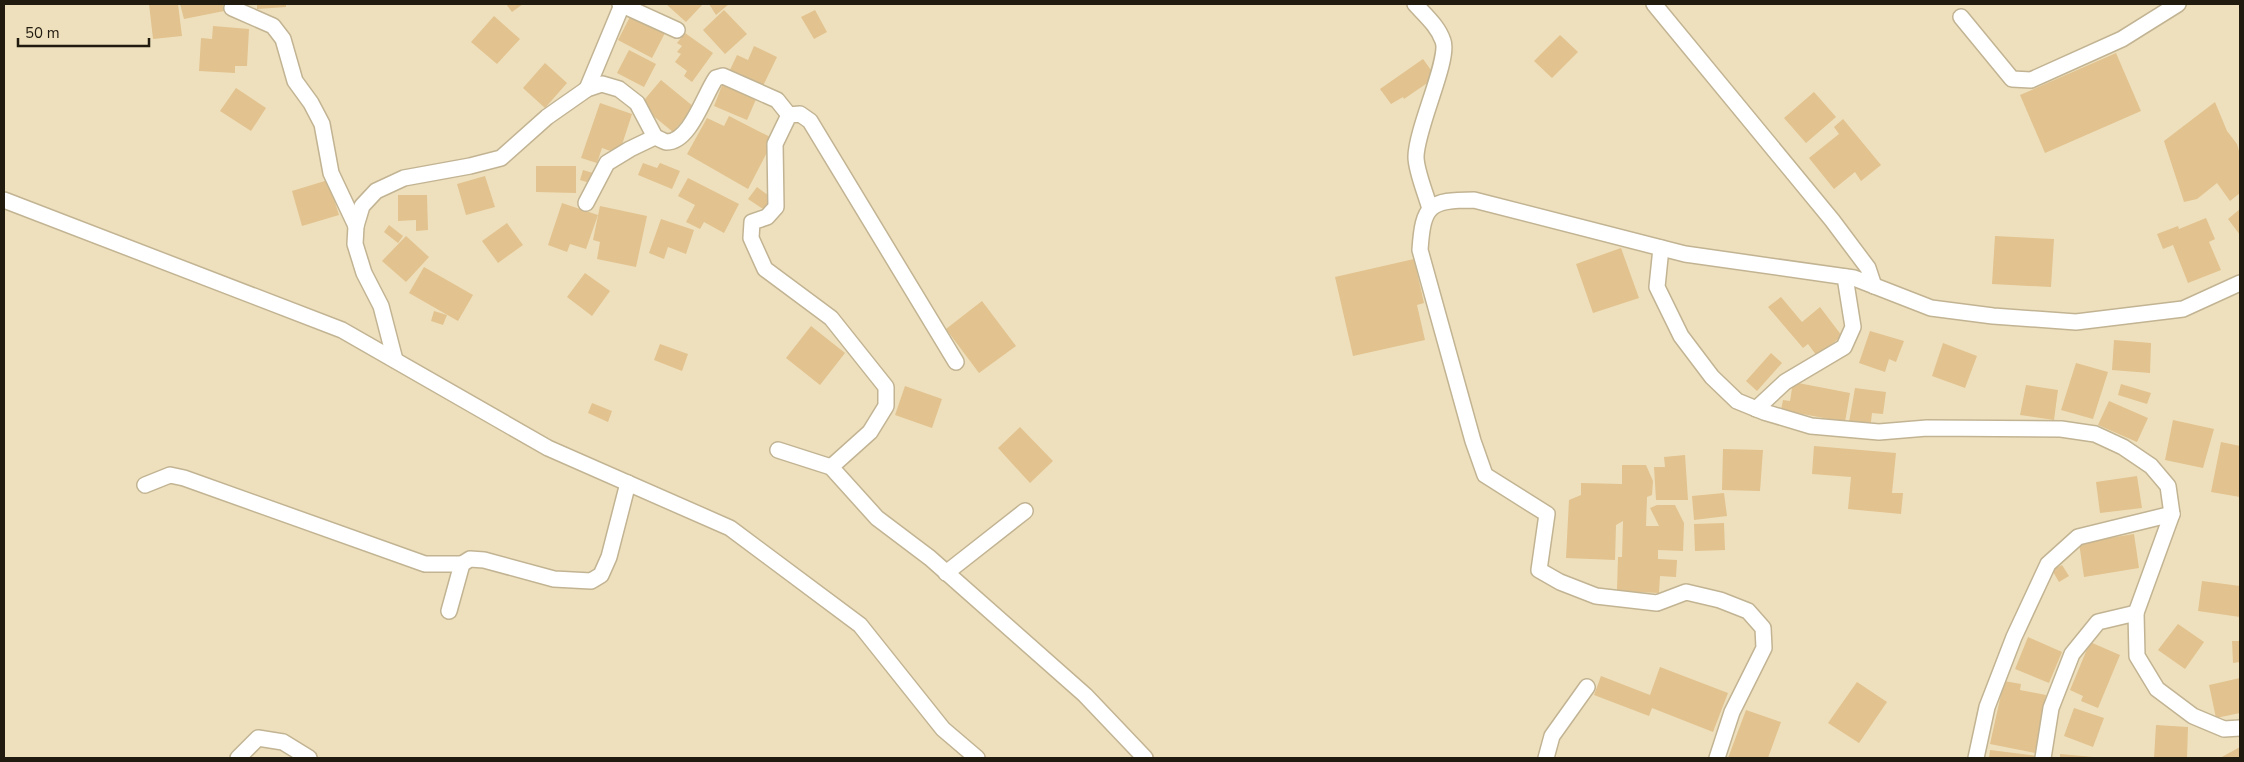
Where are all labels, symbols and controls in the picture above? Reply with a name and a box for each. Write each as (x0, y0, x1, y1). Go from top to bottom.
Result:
scale bar (18, 15, 149, 47)
text: 50 m (25, 23, 60, 43)

